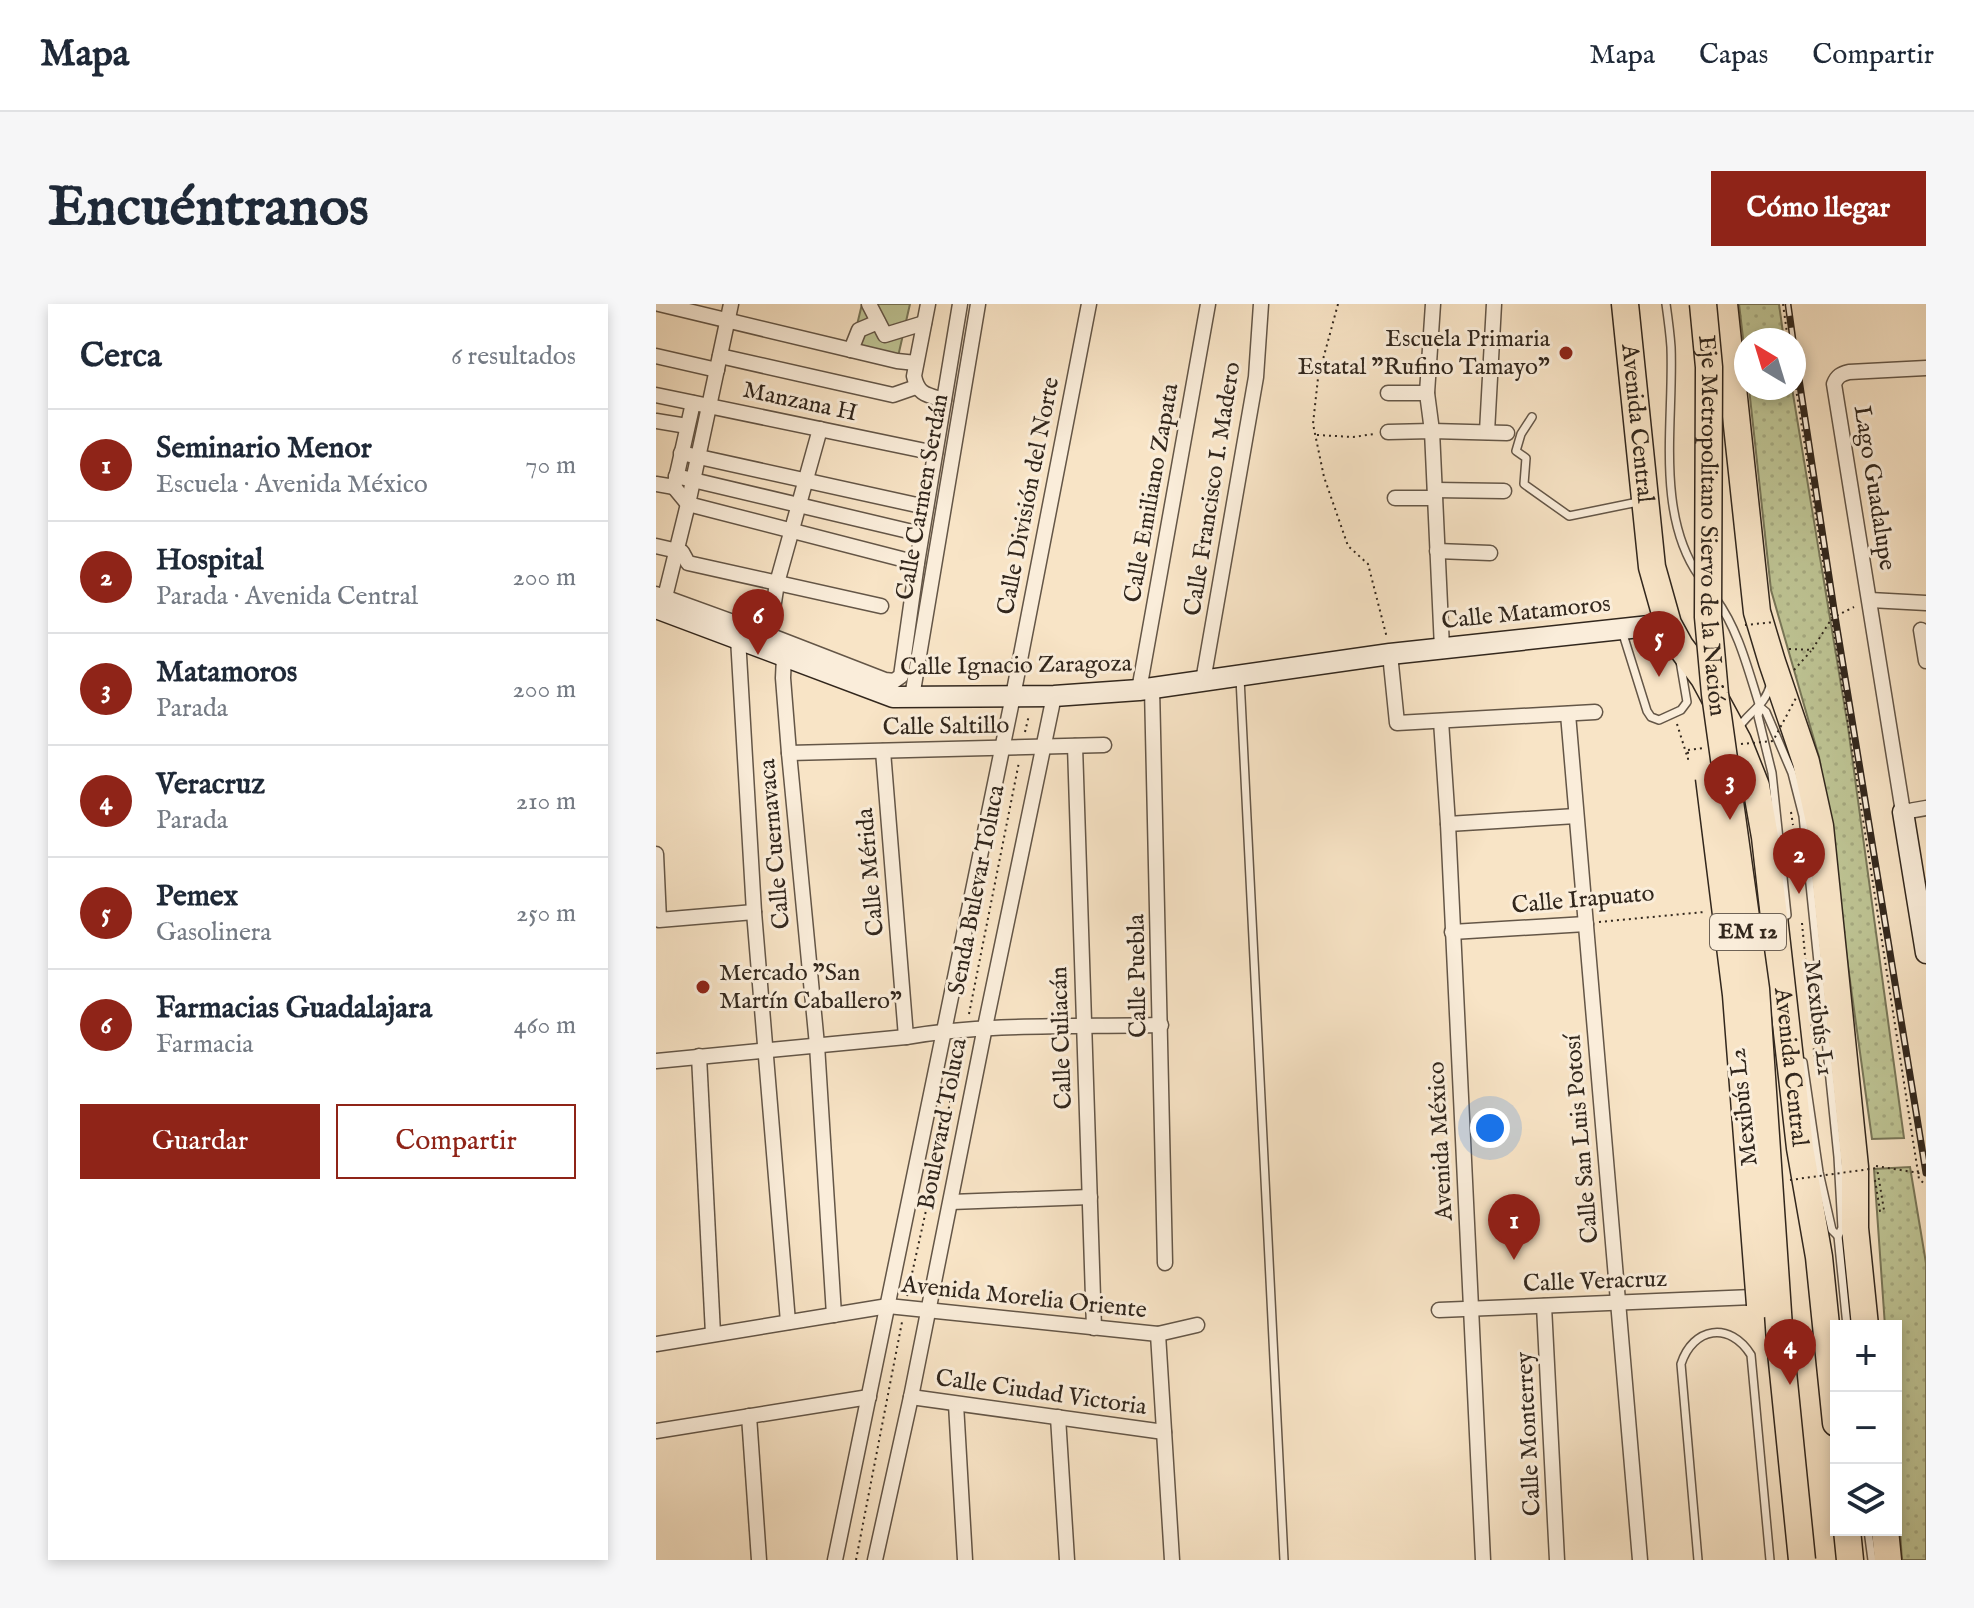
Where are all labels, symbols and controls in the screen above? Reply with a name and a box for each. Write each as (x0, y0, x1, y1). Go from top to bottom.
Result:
text: Mapa (40, 31, 129, 79)
text: Mapa (1589, 38, 1655, 73)
text: Capas (1699, 38, 1768, 73)
text: Compartir (1812, 38, 1934, 73)
button: Cómo llegar (1711, 171, 1926, 246)
text: Encuéntranos (48, 173, 369, 244)
place label: Escuela Primaria Estatal "Rufino Tamayo" (1297, 324, 1551, 383)
north arrow (1734, 328, 1806, 400)
street label: Eje Metropolitano Siervo de la Nación (1691, 334, 1733, 718)
text: Cerca (80, 335, 162, 378)
text: 6 resultados (451, 340, 576, 373)
street label: Avenida Central (1614, 341, 1661, 505)
marker: Escuela Primaria Estatal "Rufino Tamayo" (1557, 344, 1575, 362)
street label: Calle Francisco I. Madero (1178, 360, 1248, 618)
street label: Calle División del Norte (991, 374, 1067, 618)
street label: Manzana H (740, 375, 860, 429)
street label: Calle Emiliano Zapata (1117, 380, 1187, 605)
street label: Calle Carmen Serdán (890, 391, 956, 602)
street label: Lago Guadalupe (1846, 403, 1902, 573)
text: Seminario Menor (156, 430, 372, 468)
text: 1 (101, 449, 111, 482)
text: 70 m (525, 449, 576, 482)
text: Escuela · Avenida México (156, 468, 428, 501)
text: Hospital (156, 542, 264, 580)
text: 2 (100, 561, 112, 594)
text: 200 m (512, 561, 576, 594)
text: Parada · Avenida Central (156, 580, 418, 613)
pin: 6 (732, 589, 784, 655)
street label: Calle Matamoros (1440, 589, 1612, 637)
pin: 5 (1633, 611, 1685, 677)
street label: Calle Ignacio Zaragoza (900, 648, 1133, 684)
text: Matamoros (156, 654, 297, 692)
text: 3 (101, 673, 111, 706)
text: 200 m (512, 673, 576, 706)
text: Parada (156, 692, 228, 725)
street label: Calle Saltillo (882, 710, 1010, 744)
pin: 3 (1704, 754, 1756, 820)
street label: Calle Cuernavaca (752, 757, 798, 930)
text: Veracruz (156, 766, 265, 804)
street label: Senda Bulevar Toluca (941, 782, 1013, 998)
text: 4 (100, 785, 112, 818)
text: 210 m (516, 785, 576, 818)
text: Parada (156, 804, 228, 837)
street label: Calle Mérida (850, 806, 892, 937)
pin: 2 (1773, 828, 1825, 894)
text: Pemex (156, 878, 238, 916)
street label: Calle Irapuato (1510, 878, 1656, 922)
text: 5 (101, 897, 111, 930)
text: 250 m (516, 897, 576, 930)
street label: Calle Puebla (1121, 913, 1155, 1038)
road number: EM 12 (1710, 914, 1786, 950)
text: Gasolinera (156, 916, 272, 949)
place label: Mercado "San Martín Caballero" (719, 958, 902, 1017)
street label: Mexibús L1 (1796, 958, 1840, 1078)
street label: Calle Culiacán (1044, 966, 1080, 1110)
marker: Mercado "San Martín Caballero" (694, 978, 712, 996)
street label: Avenida Central (1766, 985, 1815, 1149)
text: Farmacias Guadalajara (156, 990, 432, 1028)
text: 6 (101, 1009, 111, 1042)
text: 460 m (514, 1009, 576, 1042)
text: Farmacia (156, 1028, 254, 1061)
street label: Calle San Luis Potosí (1557, 1032, 1607, 1245)
street label: Boulevard Toluca (911, 1035, 975, 1212)
street label: Mexibús L2 (1722, 1046, 1766, 1168)
street label: Avenida México (1421, 1061, 1461, 1222)
button: Guardar (80, 1104, 320, 1179)
button: Compartir (336, 1104, 576, 1179)
your location (1470, 1108, 1510, 1148)
pin: 1 (1488, 1194, 1540, 1260)
street label: Calle Veracruz (1522, 1264, 1668, 1300)
street label: Avenida Morelia Oriente (899, 1270, 1148, 1326)
pin: 4 (1764, 1319, 1816, 1385)
map controls (1830, 1320, 1902, 1536)
button: + (1830, 1320, 1902, 1392)
street label: Calle Monterrey (1509, 1351, 1549, 1517)
street label: Calle Ciudad Victoria (933, 1363, 1149, 1423)
button: − (1830, 1392, 1902, 1464)
button: layers (1830, 1464, 1902, 1536)

